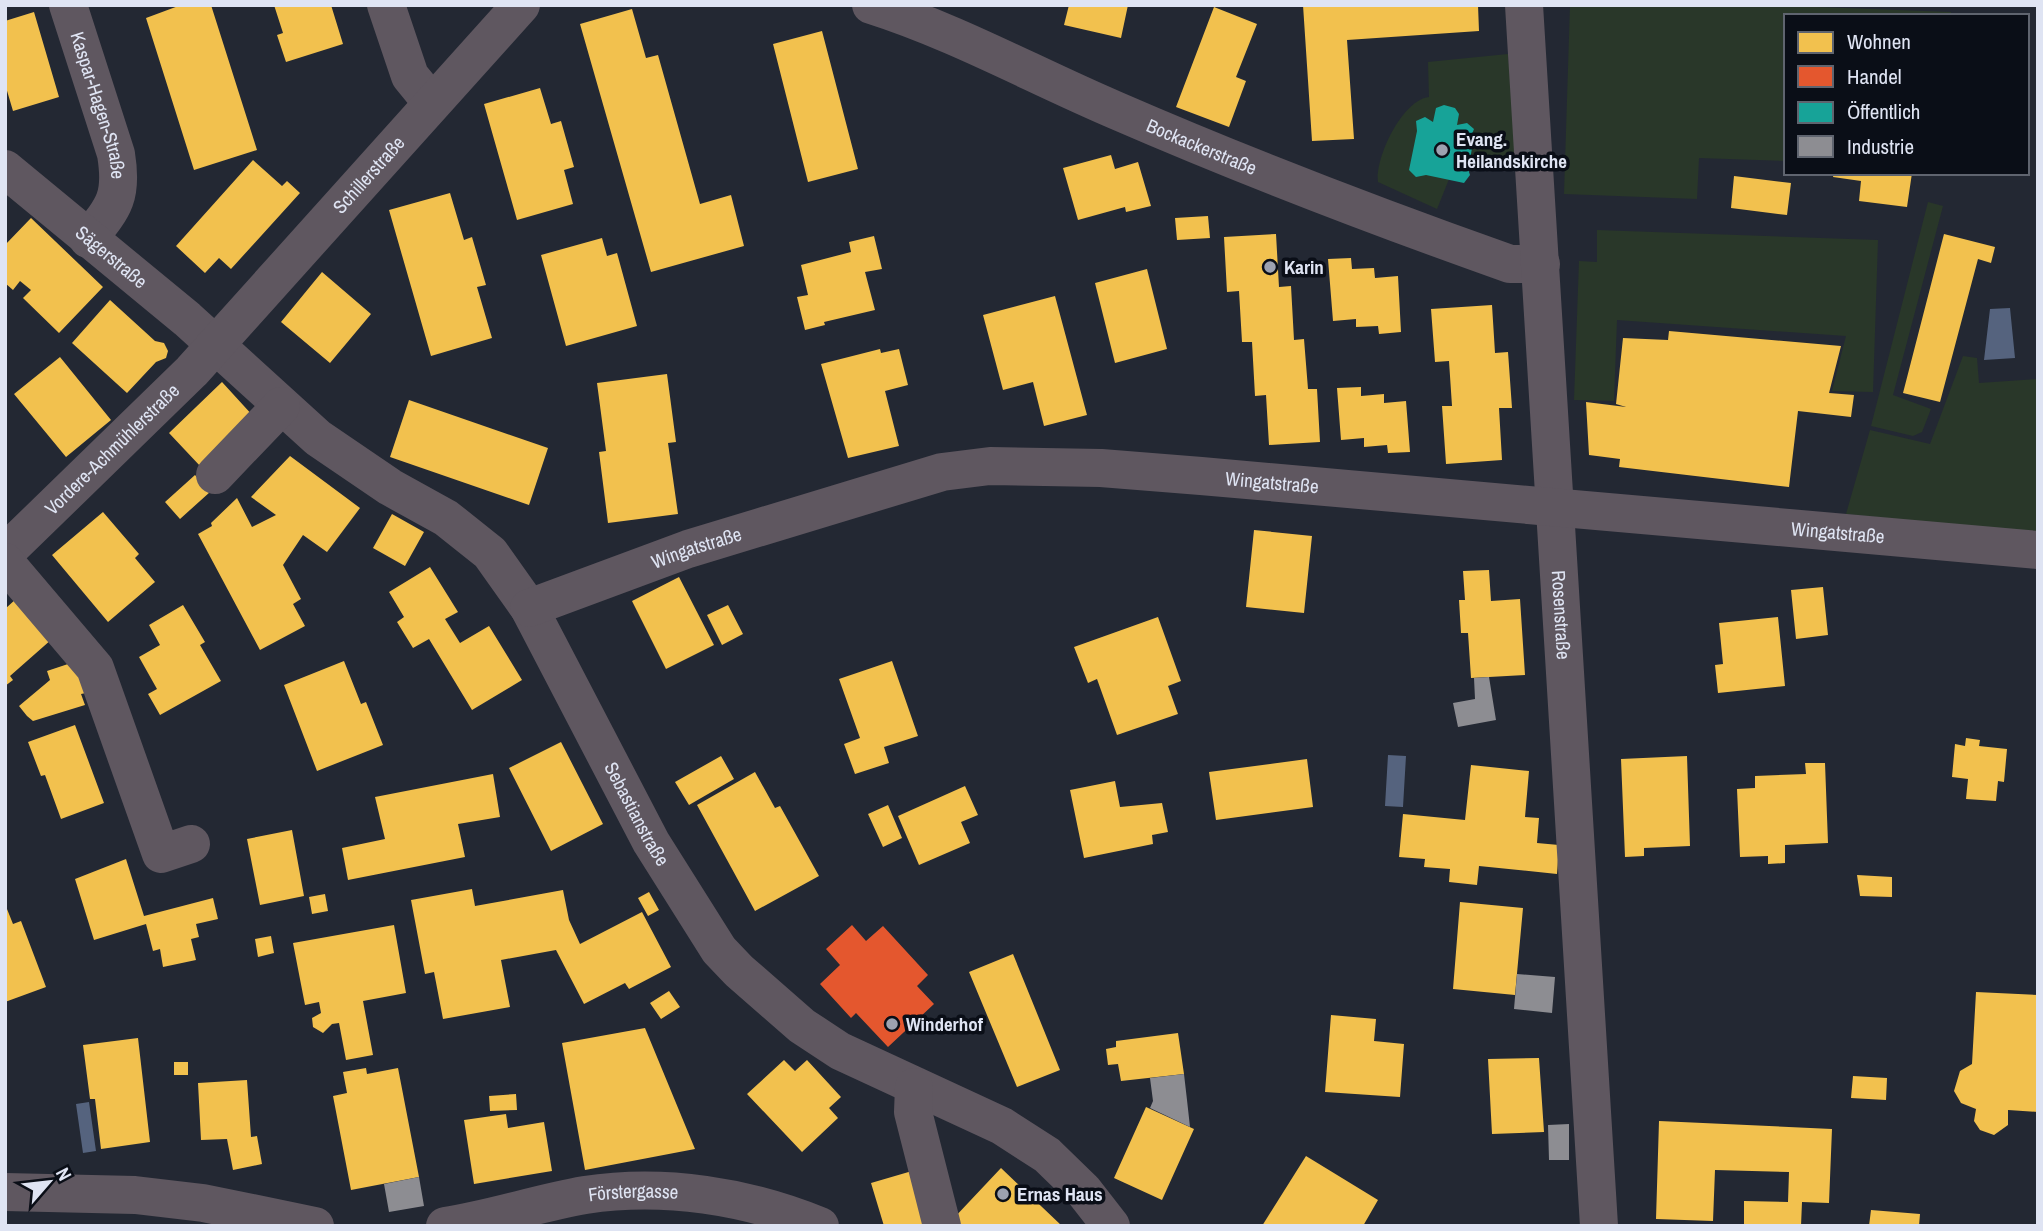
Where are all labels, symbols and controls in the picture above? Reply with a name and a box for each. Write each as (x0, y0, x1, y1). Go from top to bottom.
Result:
legend (1784, 14, 2029, 175)
text: Wohnen (1847, 27, 1911, 56)
street label: Kaspar-Hagen-Straße (64, 28, 131, 179)
text: Handel (1847, 62, 1902, 91)
text: Öffentlich (1847, 97, 1920, 126)
street label: Bockackerstraße (1143, 112, 1261, 181)
place label: Evang. Heilandskirche (1456, 126, 1567, 174)
street label: Schillerstraße (327, 130, 410, 219)
text: Industrie (1847, 132, 1914, 161)
marker: Evang. Heilandskirche (1434, 142, 1450, 158)
street label: Sägerstraße (70, 219, 153, 294)
place label: Karin (1284, 254, 1324, 280)
marker: Karin (1262, 259, 1278, 275)
street label: Vordere-Achmühlerstraße (39, 378, 185, 521)
street label: Wingatstraße (1224, 465, 1320, 499)
street label: Wingatstraße (1790, 515, 1886, 549)
street label: Wingatstraße (647, 521, 745, 575)
street label: Rosenstraße (1546, 570, 1577, 660)
street label: Sebastianstraße (598, 757, 676, 871)
place label: Winderhof (906, 1011, 984, 1037)
marker: Winderhof (884, 1016, 900, 1032)
north arrow (14, 1147, 84, 1217)
text: N (50, 1163, 78, 1185)
street label: Förstergasse (587, 1178, 679, 1207)
place label: Ernas Haus (1017, 1181, 1103, 1207)
marker: Ernas Haus (995, 1186, 1011, 1202)

